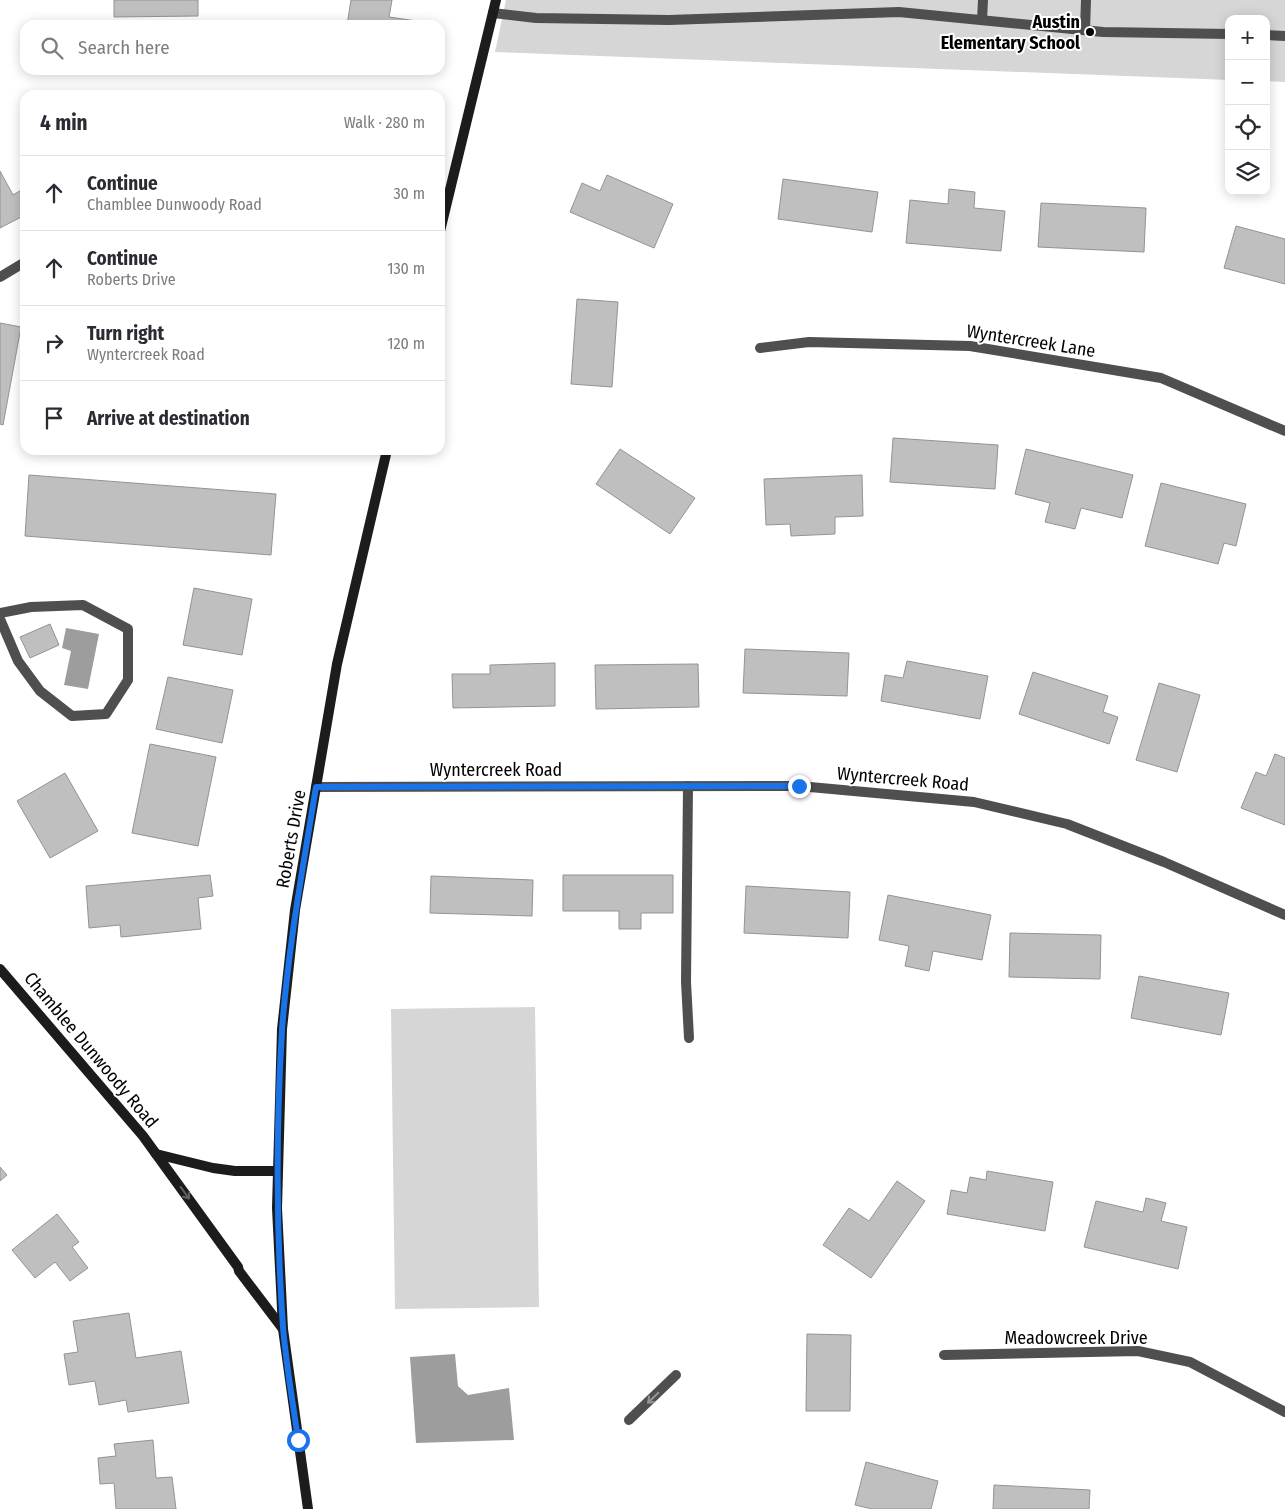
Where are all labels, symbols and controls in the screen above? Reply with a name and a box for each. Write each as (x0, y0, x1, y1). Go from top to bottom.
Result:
place label: Austin Elementary School (941, 11, 1080, 54)
map controls (1225, 15, 1270, 195)
button: + (1225, 15, 1270, 60)
search box (20, 20, 445, 75)
marker: Austin Elementary School (1084, 26, 1096, 38)
icon: search (38, 34, 66, 62)
text: Search here (78, 36, 170, 59)
button: − (1225, 60, 1270, 105)
button: locate (1225, 105, 1270, 150)
text: 4 min (40, 110, 88, 136)
text: Walk · 280 m (344, 113, 425, 132)
button: layers (1225, 150, 1270, 195)
text: Continue (87, 172, 158, 195)
icon: ahead (40, 179, 68, 207)
text: 30 m (393, 184, 425, 203)
text: Chamblee Dunwoody Road (87, 195, 262, 214)
text: Continue (87, 247, 158, 270)
icon: ahead (40, 254, 68, 282)
text: 130 m (387, 259, 425, 278)
text: Roberts Drive (87, 270, 176, 289)
street label: Wyntercreek Lane (965, 320, 1097, 362)
text: Turn right (87, 322, 164, 345)
icon: right (40, 329, 68, 357)
text: 120 m (387, 334, 425, 353)
text: Wyntercreek Road (87, 345, 205, 364)
icon: arrive (40, 404, 68, 432)
text: Arrive at destination (87, 407, 250, 430)
street label: Wyntercreek Road (430, 759, 562, 781)
street label: Wyntercreek Road (836, 762, 970, 796)
route end (788, 775, 811, 798)
street label: Roberts Drive (272, 788, 311, 890)
street label: Chamblee Dunwoody Road (19, 968, 163, 1132)
one-way arrow (179, 1186, 190, 1199)
street label: Meadowcreek Drive (1004, 1327, 1148, 1349)
one-way arrow (646, 1392, 659, 1404)
route start (287, 1429, 310, 1452)

